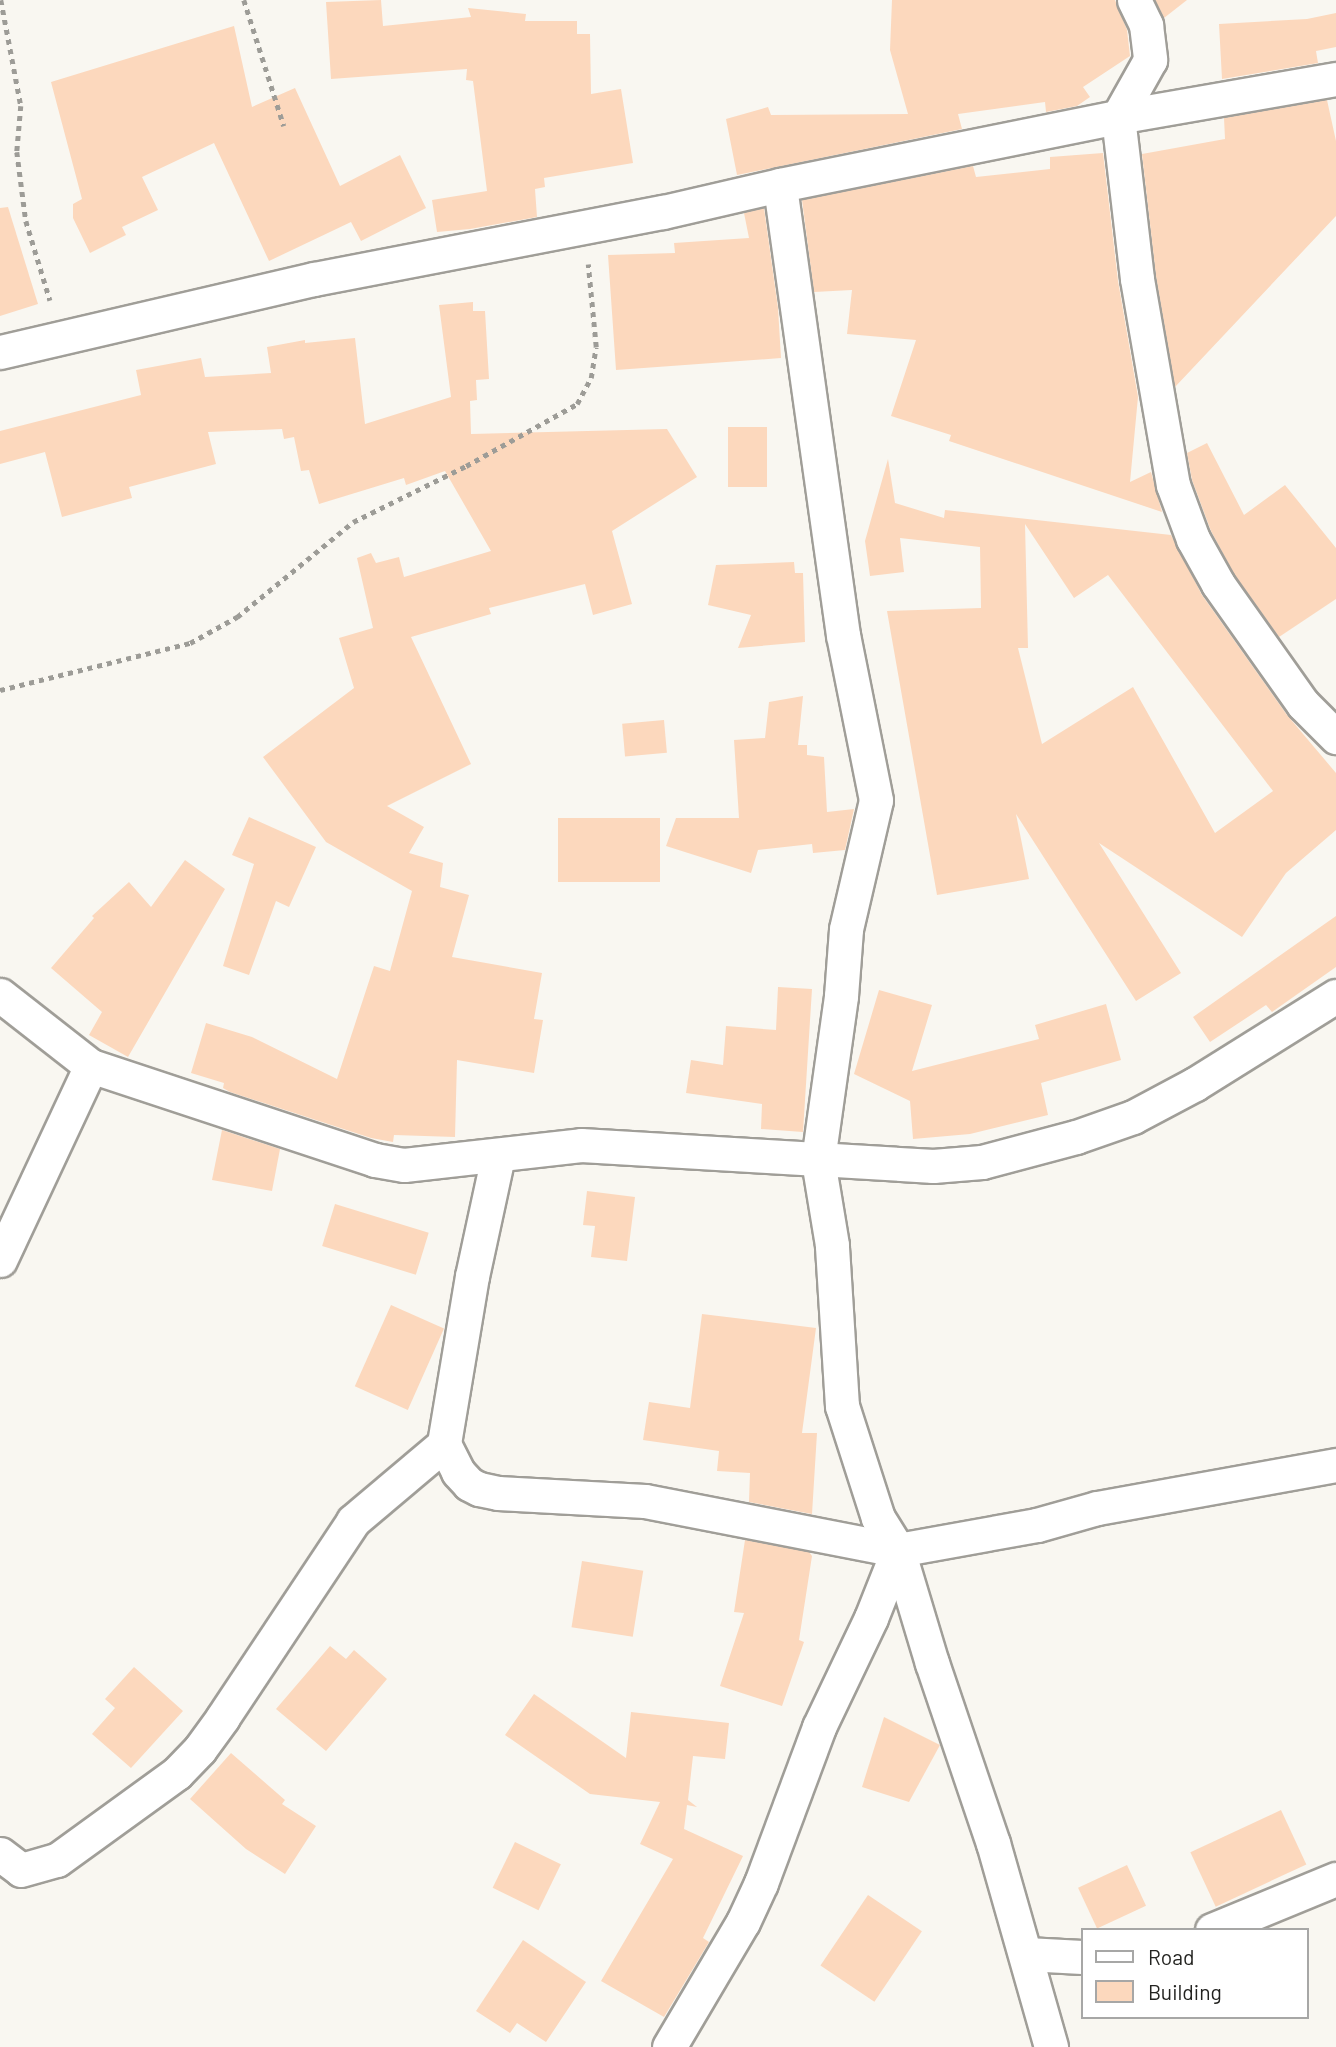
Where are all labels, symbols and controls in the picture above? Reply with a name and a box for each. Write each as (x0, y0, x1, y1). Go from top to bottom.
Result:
legend (1080, 1928, 1308, 2019)
text: Road (1148, 1944, 1194, 1969)
text: Building (1148, 1979, 1222, 2004)

